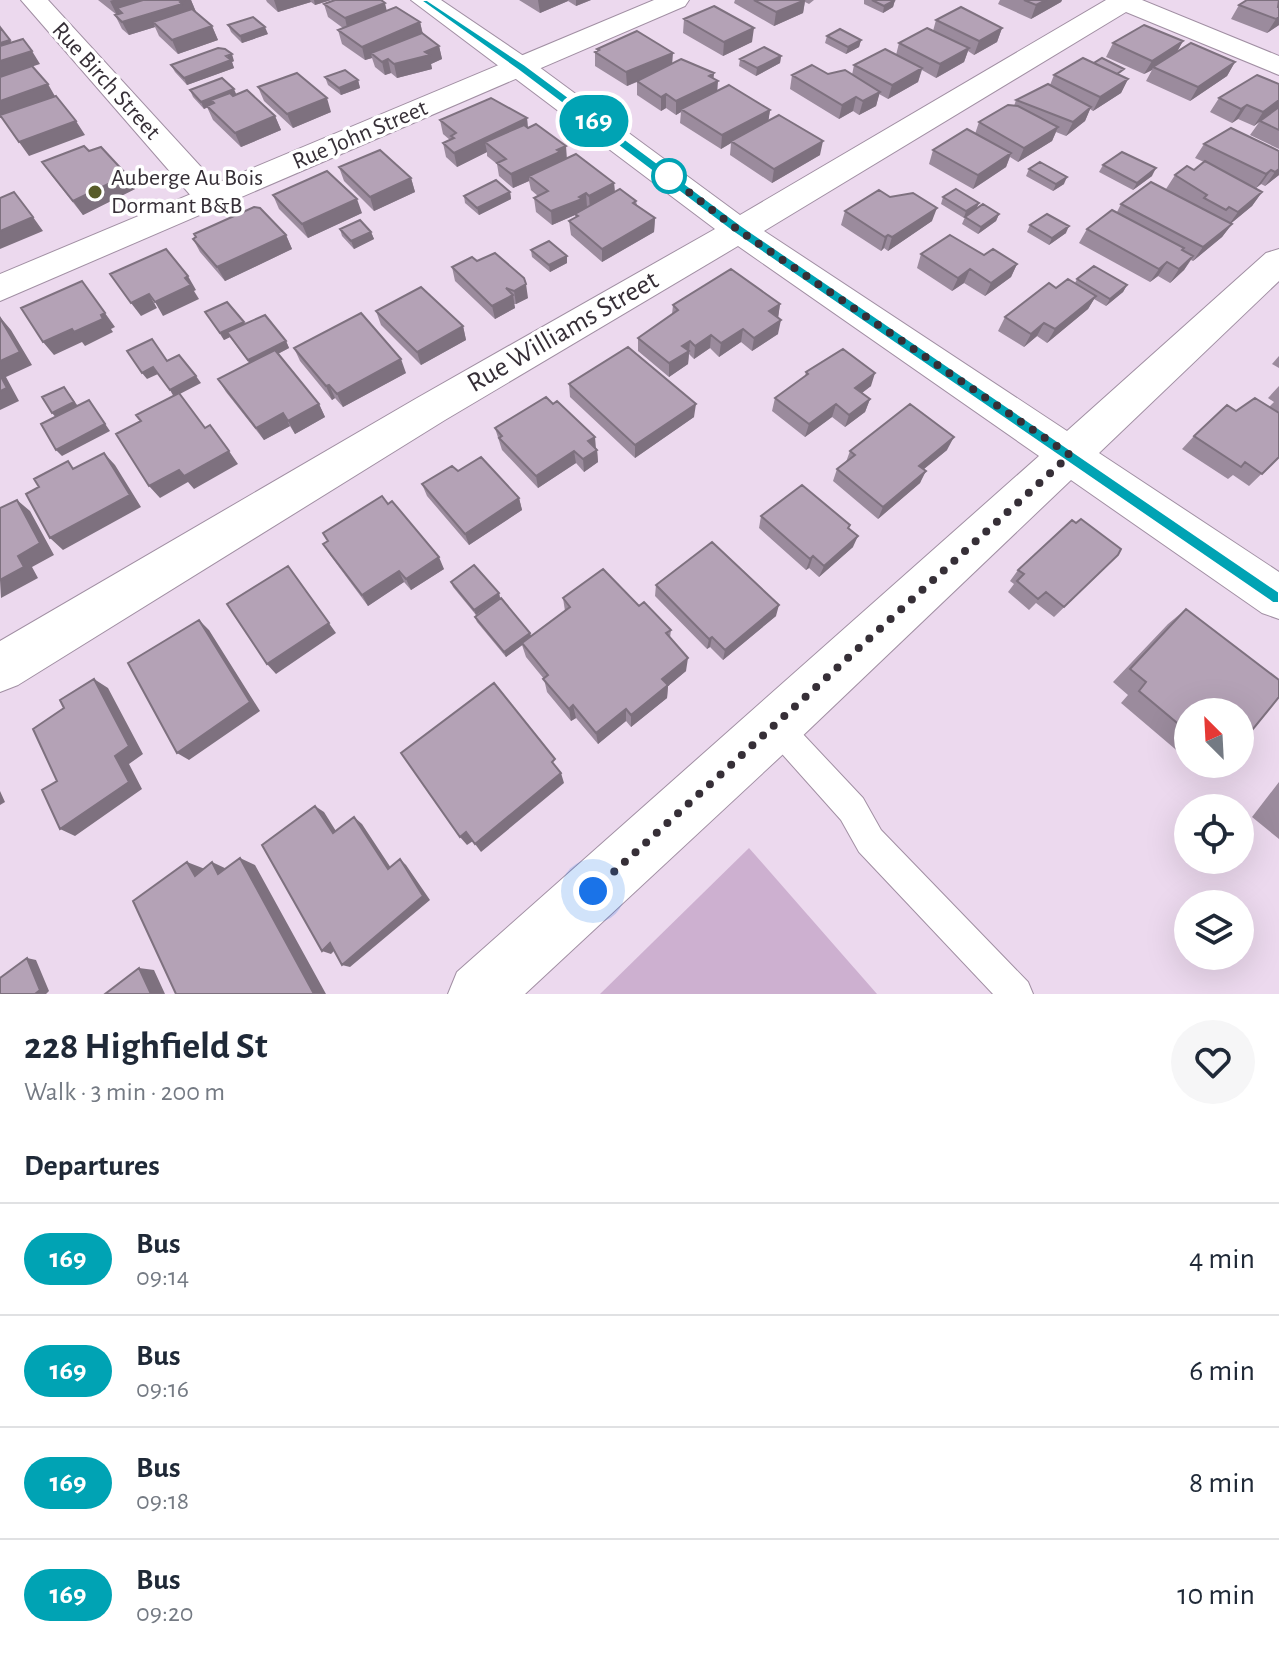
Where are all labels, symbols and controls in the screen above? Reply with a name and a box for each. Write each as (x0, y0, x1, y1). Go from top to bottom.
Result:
street label: Rue Birch Street (47, 18, 165, 145)
line badge: 169 (548, 95, 640, 147)
street label: Rue John Street (289, 96, 431, 174)
text: 169 (575, 107, 613, 135)
unlabelled marker (652, 159, 686, 193)
place label: Auberge Au Bois Dormant B&B (111, 166, 263, 218)
marker: Auberge Au Bois Dormant B&B (86, 183, 104, 201)
street label: Rue Williams Street (463, 266, 663, 398)
north arrow (1174, 698, 1254, 778)
map controls (1174, 698, 1254, 970)
button: locate (1174, 794, 1254, 874)
your location (573, 871, 613, 911)
button: layers (1174, 890, 1254, 970)
button: heart (1171, 1020, 1255, 1104)
text: 228 Highfield St (24, 1028, 268, 1066)
text: Walk · 3 min · 200 m (24, 1079, 225, 1105)
text: Departures (24, 1151, 160, 1181)
text: Bus (136, 1229, 181, 1259)
text: 4 min (1189, 1244, 1255, 1274)
text: 169 (49, 1245, 87, 1273)
text: 09:14 (136, 1264, 189, 1290)
text: Bus (136, 1341, 181, 1371)
text: 6 min (1189, 1356, 1255, 1386)
text: 169 (49, 1357, 87, 1385)
text: 09:16 (136, 1376, 189, 1402)
text: Bus (136, 1453, 181, 1483)
text: 8 min (1189, 1468, 1255, 1498)
text: 169 (49, 1469, 87, 1497)
text: 09:18 (136, 1488, 189, 1514)
text: Bus (136, 1565, 181, 1595)
text: 10 min (1177, 1580, 1255, 1610)
text: 169 (49, 1581, 87, 1609)
text: 09:20 (136, 1600, 193, 1626)

